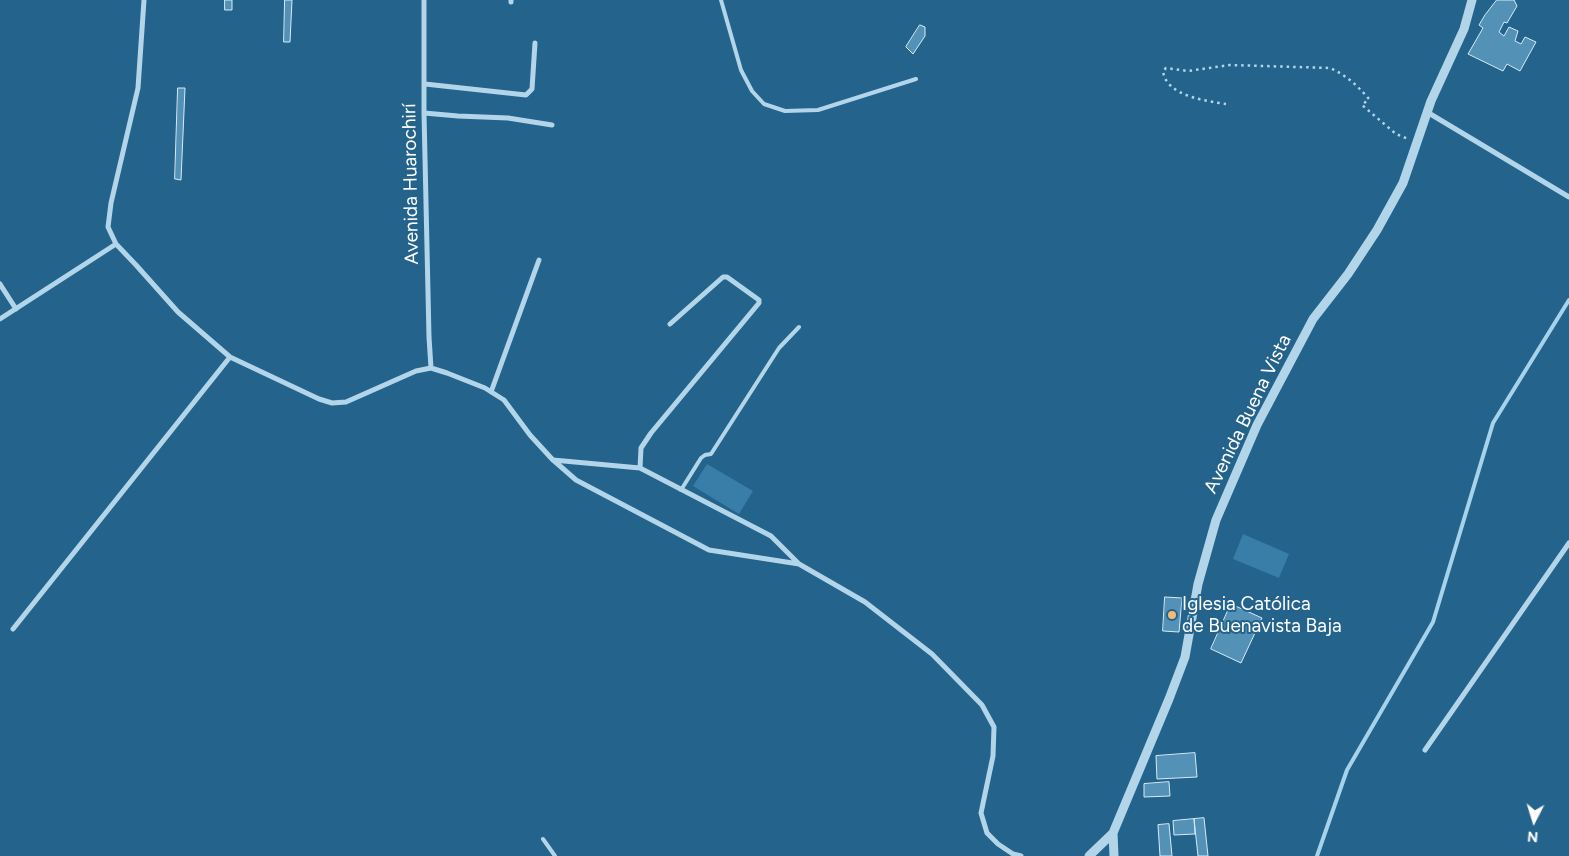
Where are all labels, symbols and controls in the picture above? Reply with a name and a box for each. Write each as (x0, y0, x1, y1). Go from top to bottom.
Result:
street label: Avenida Huarochirí (398, 103, 424, 265)
street label: Avenida Buena Vista (1200, 331, 1296, 497)
place label: Iglesia Católica de Buenavista Baja (1182, 593, 1342, 637)
marker: Iglesia Católica de Buenavista Baja (1166, 609, 1178, 621)
north arrow (1509, 796, 1559, 846)
text: N (1527, 828, 1539, 845)

